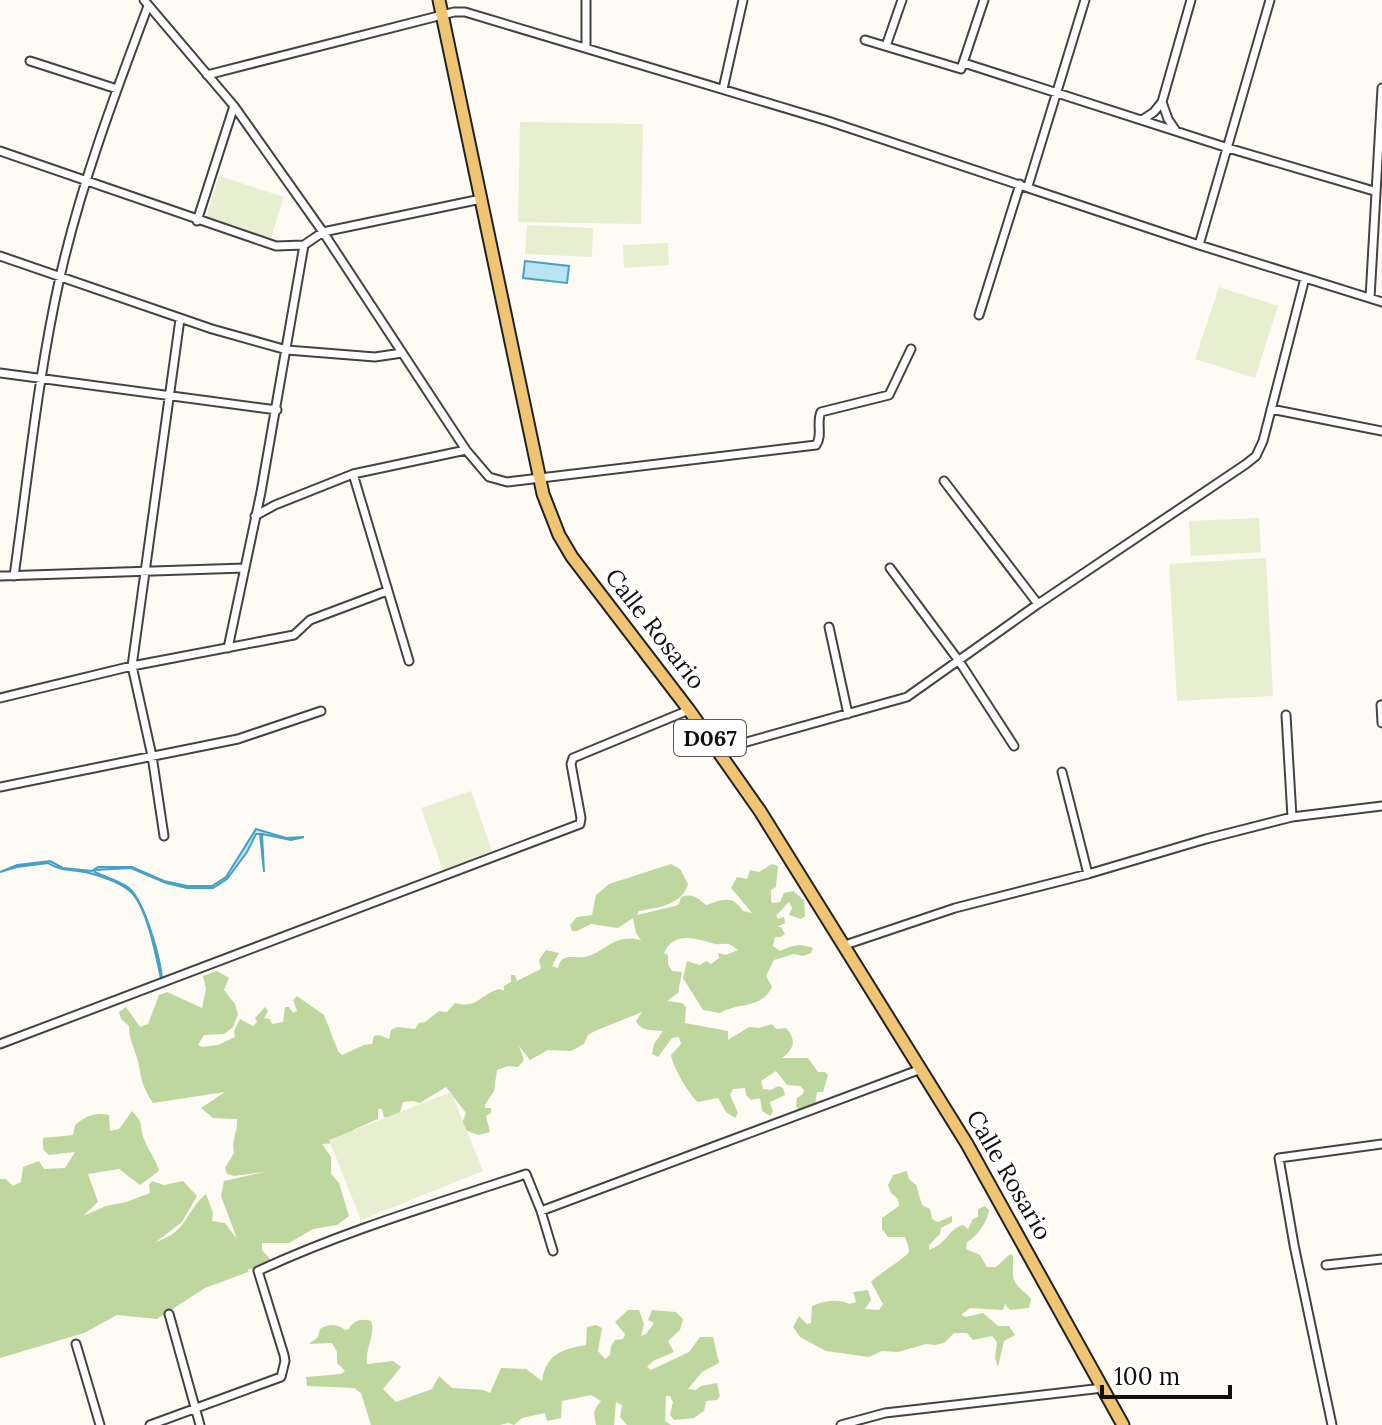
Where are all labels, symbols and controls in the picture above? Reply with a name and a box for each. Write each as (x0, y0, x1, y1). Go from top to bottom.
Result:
street label: Calle Rosario (598, 562, 712, 695)
road number: D067 (674, 720, 746, 756)
street label: Calle Rosario (960, 1104, 1059, 1245)
scale bar (1102, 1349, 1230, 1399)
text: 100 m (1114, 1361, 1180, 1392)

